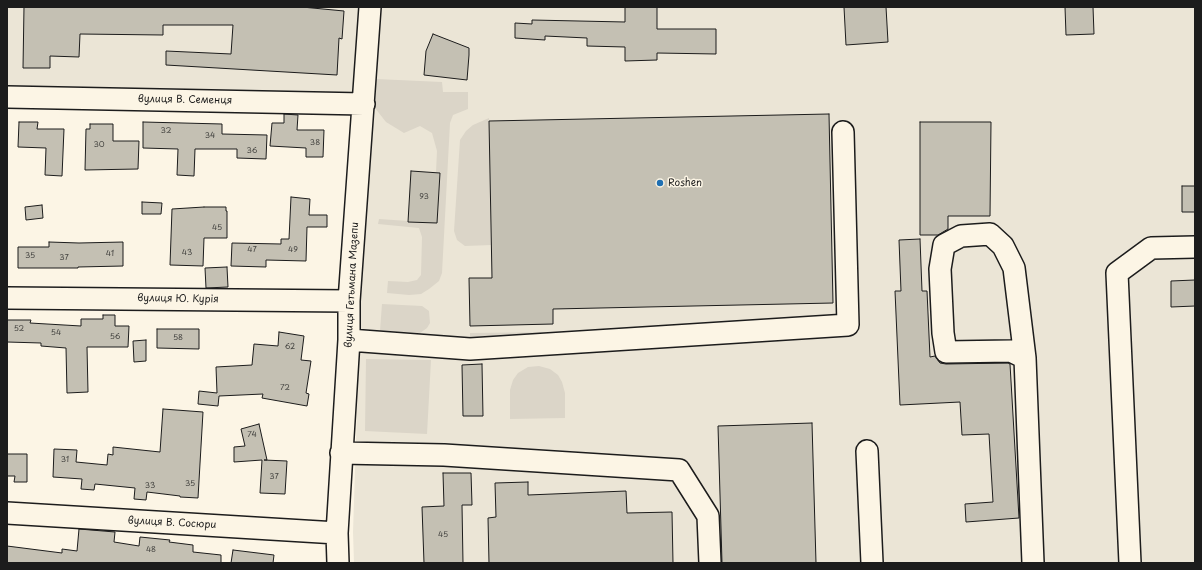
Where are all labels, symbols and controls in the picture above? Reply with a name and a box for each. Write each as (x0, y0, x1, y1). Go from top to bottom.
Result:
street label: вулиця В. Семенця (138, 93, 232, 107)
house number: 32 (161, 126, 171, 136)
house number: 34 (205, 131, 215, 141)
house number: 38 (310, 138, 320, 148)
house number: 30 (93, 140, 105, 150)
house number: 36 (247, 146, 257, 156)
place label: Roshen (668, 177, 702, 189)
marker: Roshen (655, 178, 665, 188)
house number: 93 (419, 192, 429, 202)
street label: вулиця Гетьмана Мазепи (343, 222, 361, 348)
house number: 45 (212, 223, 222, 233)
house number: 47 (247, 245, 257, 255)
house number: 49 (288, 245, 298, 255)
house number: 43 (182, 248, 192, 258)
house number: 41 (106, 249, 114, 259)
house number: 35 (25, 251, 35, 261)
house number: 37 (59, 253, 69, 263)
street label: вулиця Ю. Курія (137, 292, 219, 306)
house number: 52 (14, 324, 24, 334)
house number: 54 (51, 328, 61, 338)
house number: 56 (110, 332, 120, 342)
house number: 58 (173, 333, 183, 343)
house number: 62 (285, 342, 295, 352)
house number: 72 (280, 383, 290, 393)
house number: 74 (247, 430, 257, 440)
house number: 31 (61, 455, 69, 465)
house number: 37 (269, 472, 279, 482)
house number: 35 (185, 479, 195, 489)
house number: 33 (145, 481, 155, 491)
street label: вулиця В. Сосюри (127, 515, 217, 531)
house number: 45 (438, 530, 448, 540)
house number: 48 (146, 545, 156, 555)

